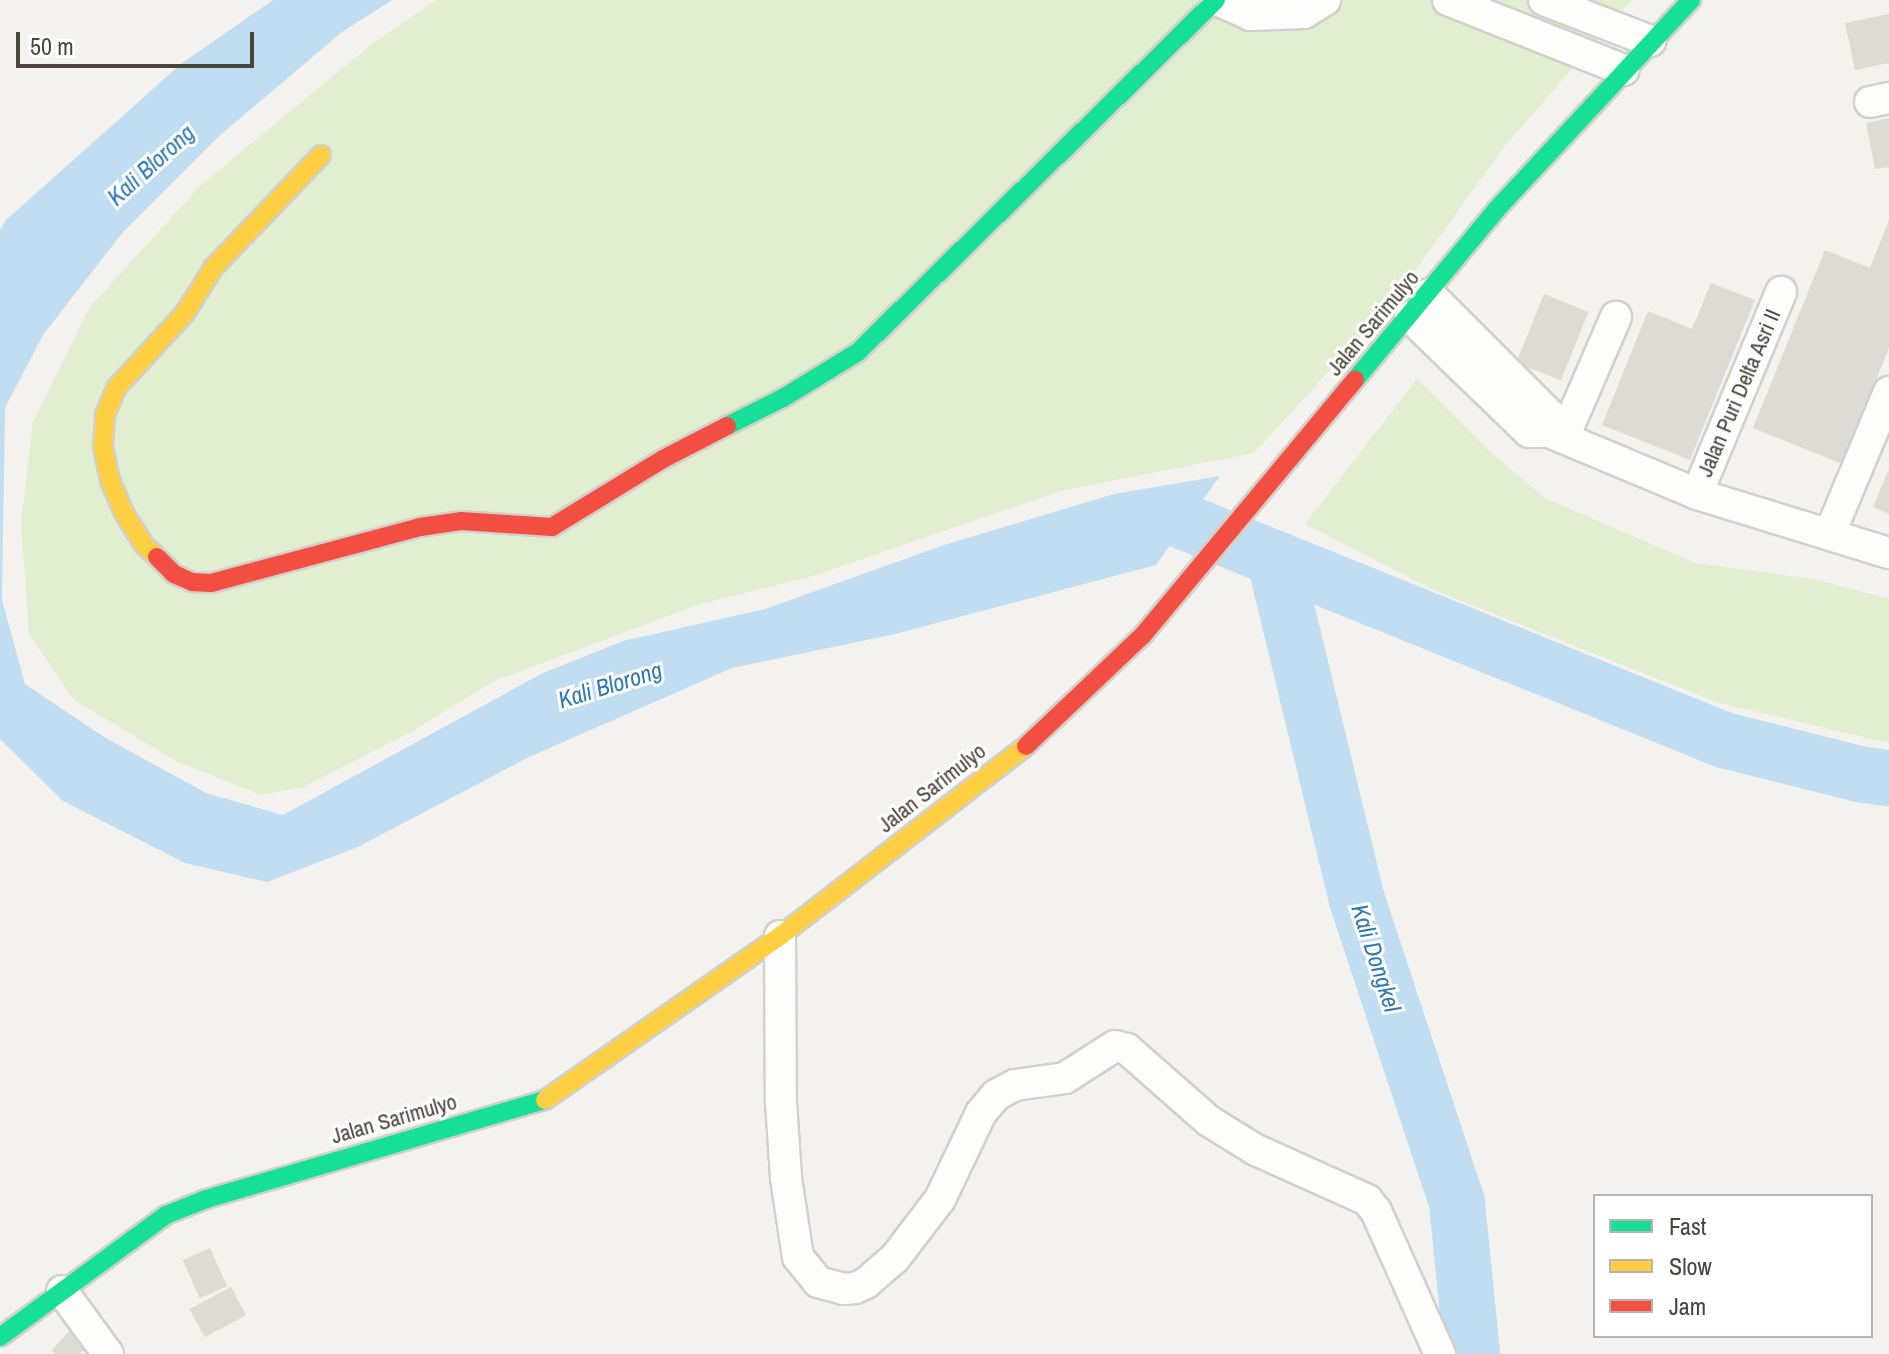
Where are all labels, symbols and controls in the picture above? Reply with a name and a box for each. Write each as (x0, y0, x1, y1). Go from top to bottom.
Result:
scale bar (20, 16, 258, 66)
text: 50 m (30, 30, 74, 62)
water label: Kali Blorong (102, 118, 200, 212)
street label: Jalan Sarimulyo (1321, 265, 1425, 381)
street label: Jalan Puri Delta Asri II (1692, 305, 1786, 481)
water label: Kali Blorong (555, 656, 665, 714)
street label: Jalan Sarimulyo (873, 738, 991, 838)
water label: Kali Dongkel (1345, 900, 1407, 1016)
street label: Jalan Sarimulyo (328, 1088, 460, 1150)
legend (1593, 1194, 1873, 1338)
text: Fast (1669, 1210, 1706, 1242)
text: Slow (1669, 1250, 1712, 1282)
text: Jam (1669, 1290, 1706, 1322)

